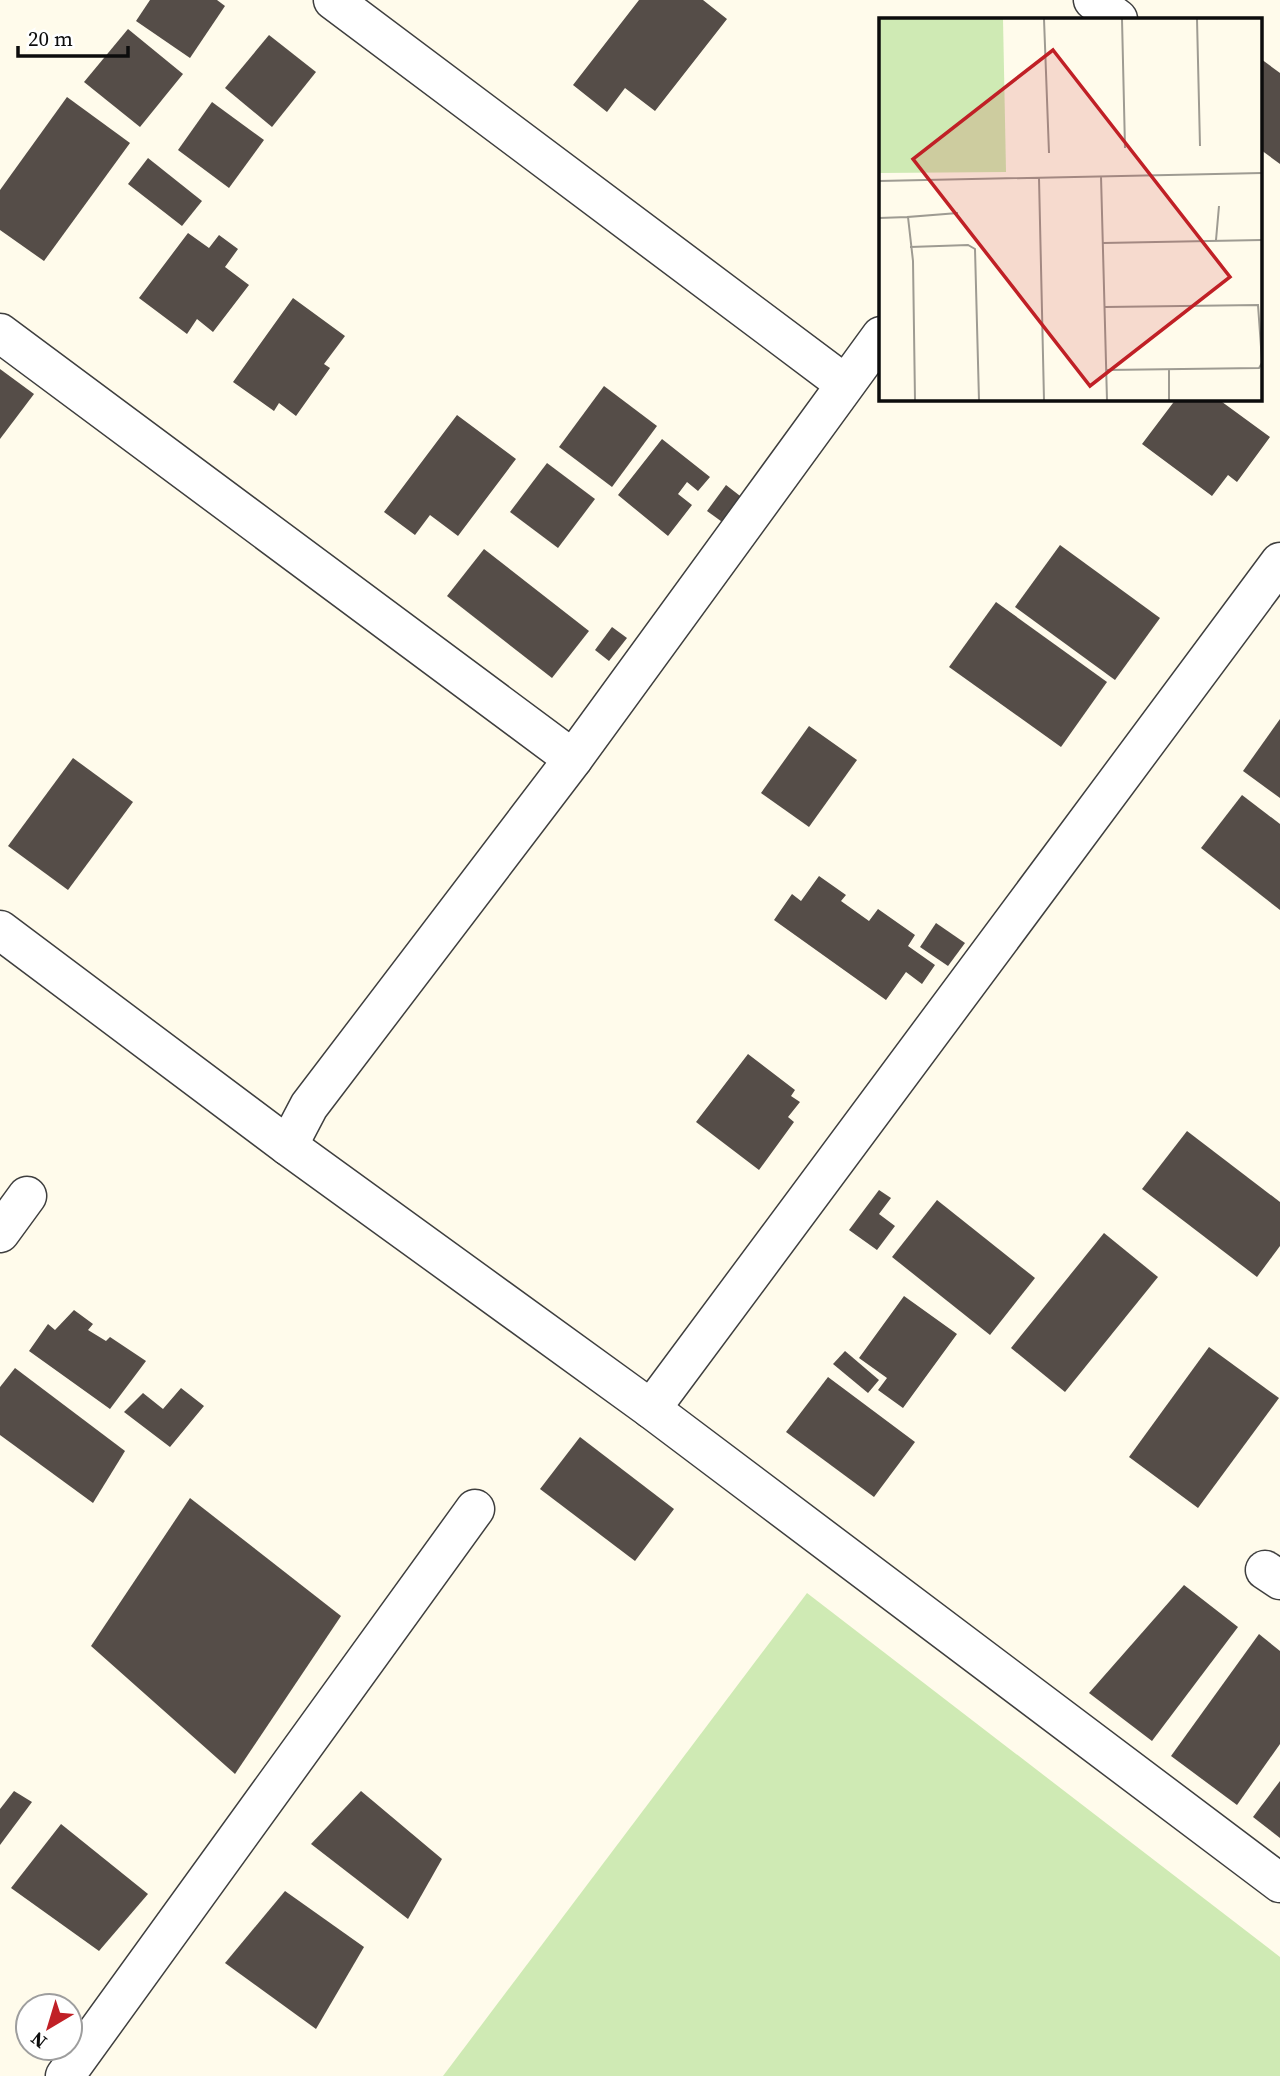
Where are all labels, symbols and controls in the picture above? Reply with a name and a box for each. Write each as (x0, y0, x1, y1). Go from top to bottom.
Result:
scale bar (18, 14, 128, 58)
inset map (879, 18, 1262, 401)
text: 20 m (28, 24, 73, 53)
north arrow (14, 1992, 84, 2062)
text: N (25, 2026, 52, 2055)

